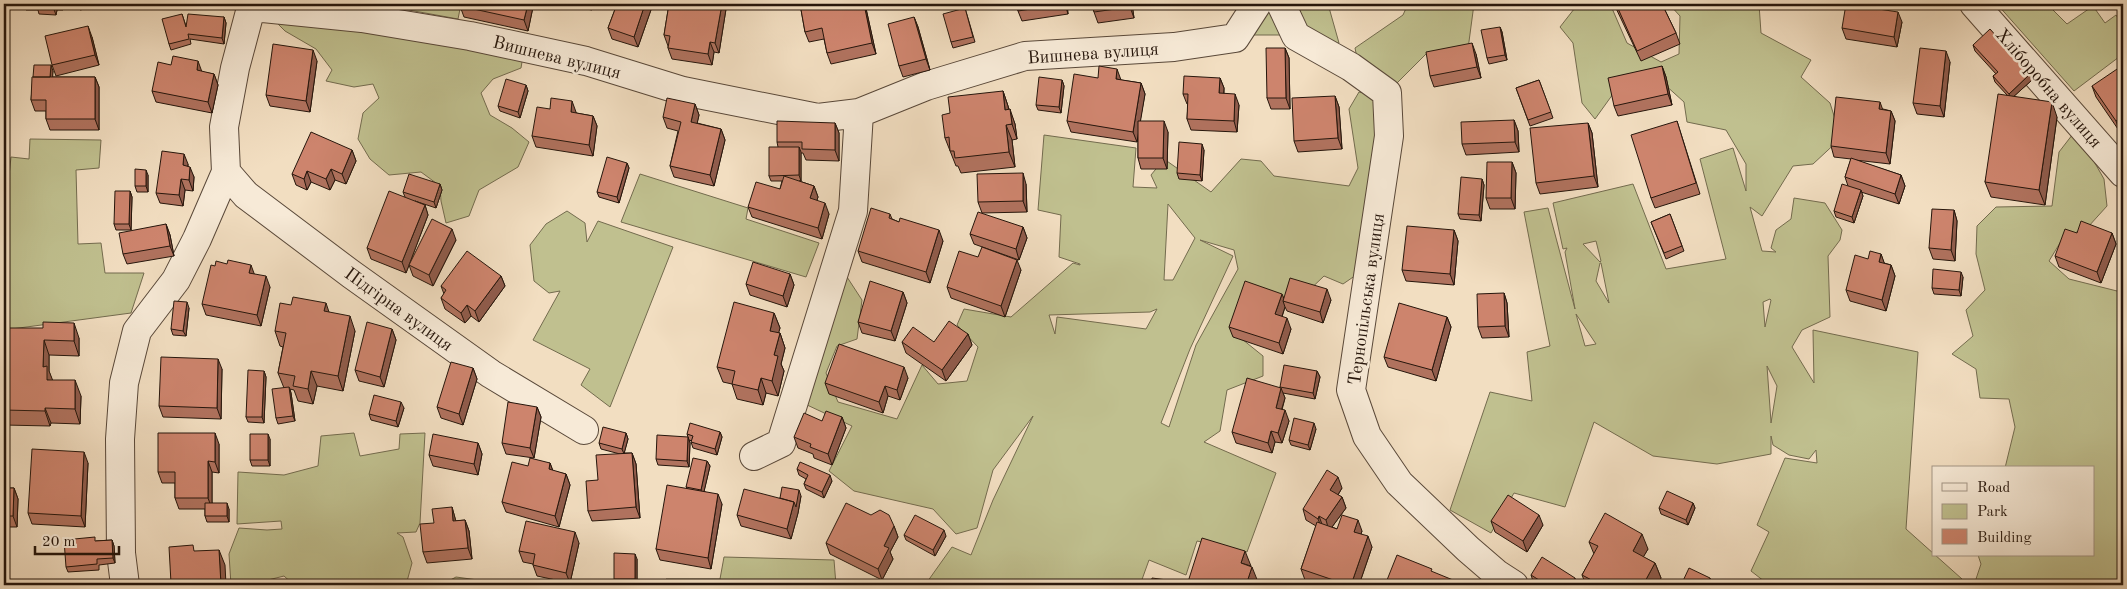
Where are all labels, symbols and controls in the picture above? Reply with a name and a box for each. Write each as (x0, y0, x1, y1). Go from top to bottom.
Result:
street label: Хліборобна вулиця (1992, 26, 2105, 152)
street label: Вишнева вулиця (491, 33, 623, 83)
street label: Вишнева вулиця (1027, 40, 1159, 68)
street label: Тернопільська вулиця (1346, 212, 1388, 386)
street label: Підгірна вулиця (341, 265, 456, 355)
legend (1932, 466, 2094, 556)
text: Road (1977, 481, 2011, 496)
text: Park (1977, 505, 2008, 520)
scale bar (35, 524, 119, 556)
text: Building (1977, 531, 2032, 546)
text: 20 m (42, 535, 76, 550)

